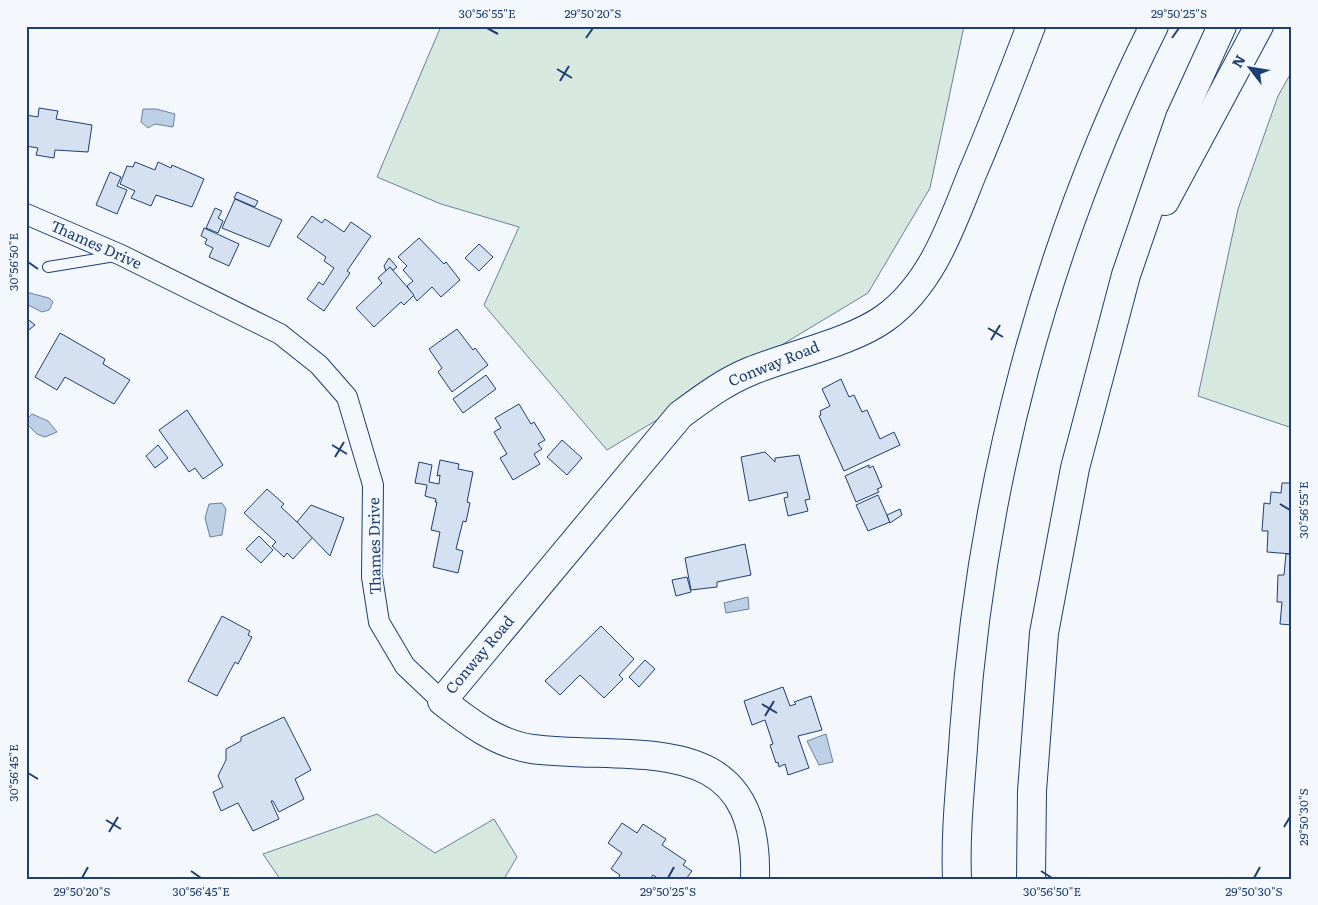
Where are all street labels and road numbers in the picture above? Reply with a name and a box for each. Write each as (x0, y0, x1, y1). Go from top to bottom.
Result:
street label: Thames Drive (47, 213, 146, 274)
street label: Conway Road (724, 334, 823, 391)
street label: Thames Drive (361, 497, 386, 595)
street label: Conway Road (439, 610, 519, 698)

